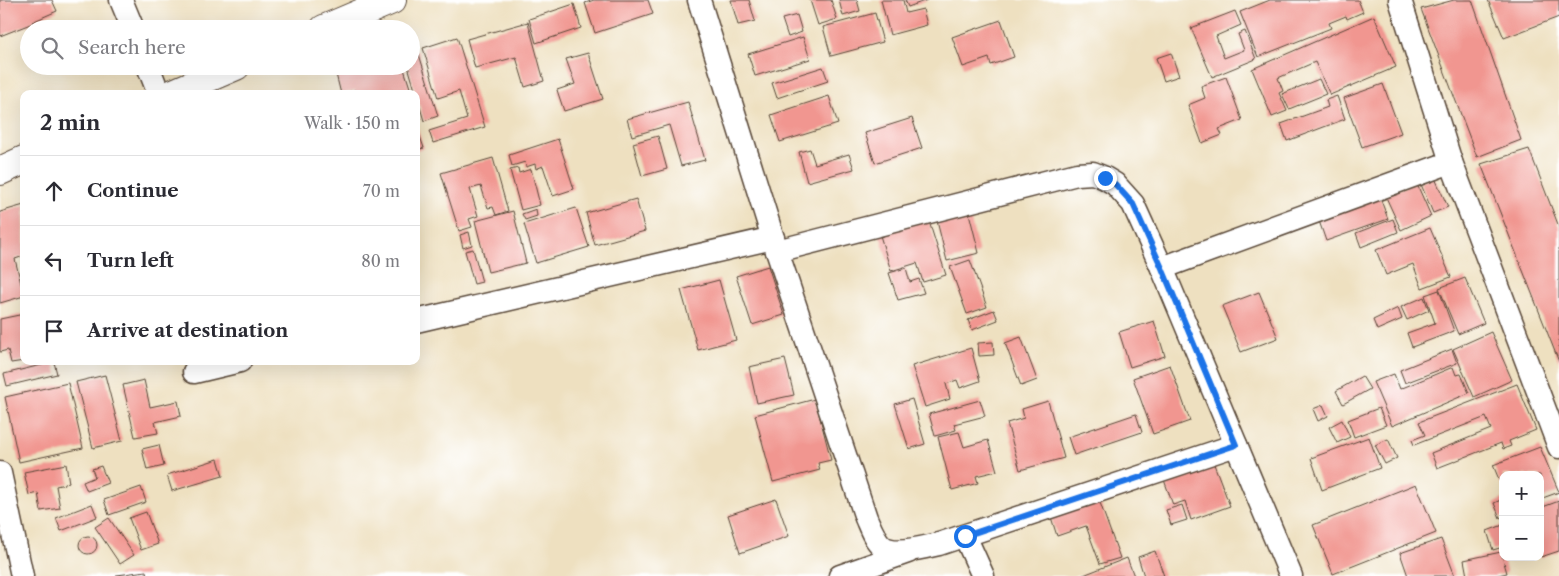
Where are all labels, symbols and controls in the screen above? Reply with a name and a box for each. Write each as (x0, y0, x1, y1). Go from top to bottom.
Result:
search box (20, 20, 420, 75)
icon: search (38, 34, 66, 62)
text: Search here (78, 36, 186, 59)
text: 2 min (40, 110, 100, 135)
text: Walk · 150 m (304, 113, 400, 133)
route end (1094, 167, 1117, 190)
icon: ahead (40, 177, 68, 205)
text: Continue (87, 179, 179, 202)
text: 70 m (363, 181, 400, 201)
icon: left (40, 247, 68, 275)
text: Turn left (87, 249, 174, 272)
text: 80 m (361, 251, 400, 271)
icon: arrive (40, 317, 68, 345)
text: Arrive at destination (87, 319, 288, 342)
map controls (1499, 471, 1544, 561)
button: + (1499, 471, 1544, 516)
button: − (1499, 516, 1544, 561)
route start (954, 525, 977, 548)

